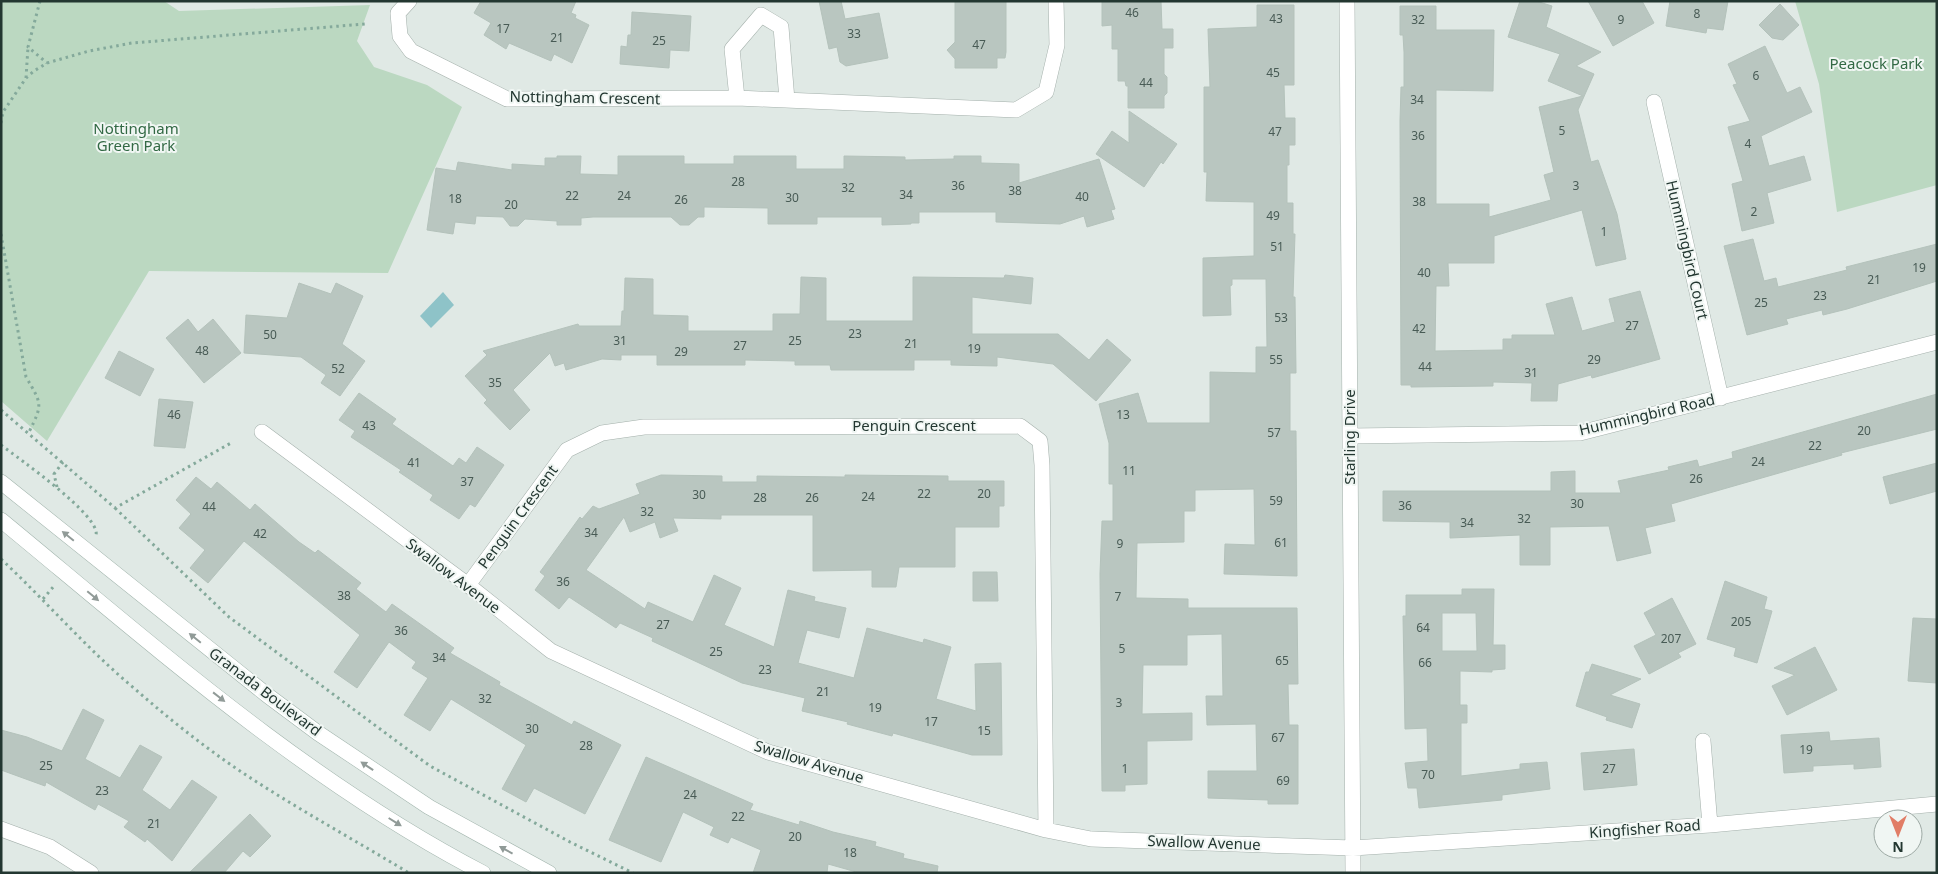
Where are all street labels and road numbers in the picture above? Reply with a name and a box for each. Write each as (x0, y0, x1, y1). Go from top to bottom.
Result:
street label: Nottingham Crescent (510, 86, 661, 108)
street label: Hummingbird Court (1662, 178, 1714, 322)
street label: Starling Drive (1339, 389, 1359, 485)
street label: Hummingbird Road (1577, 389, 1717, 439)
street label: Penguin Crescent (852, 415, 976, 435)
street label: Penguin Crescent (473, 460, 562, 572)
street label: Swallow Avenue (402, 533, 505, 617)
street label: Granada Boulevard (205, 642, 326, 740)
street label: Swallow Avenue (752, 735, 866, 787)
street label: Kingfisher Road (1588, 814, 1701, 842)
street label: Swallow Avenue (1147, 830, 1261, 854)

